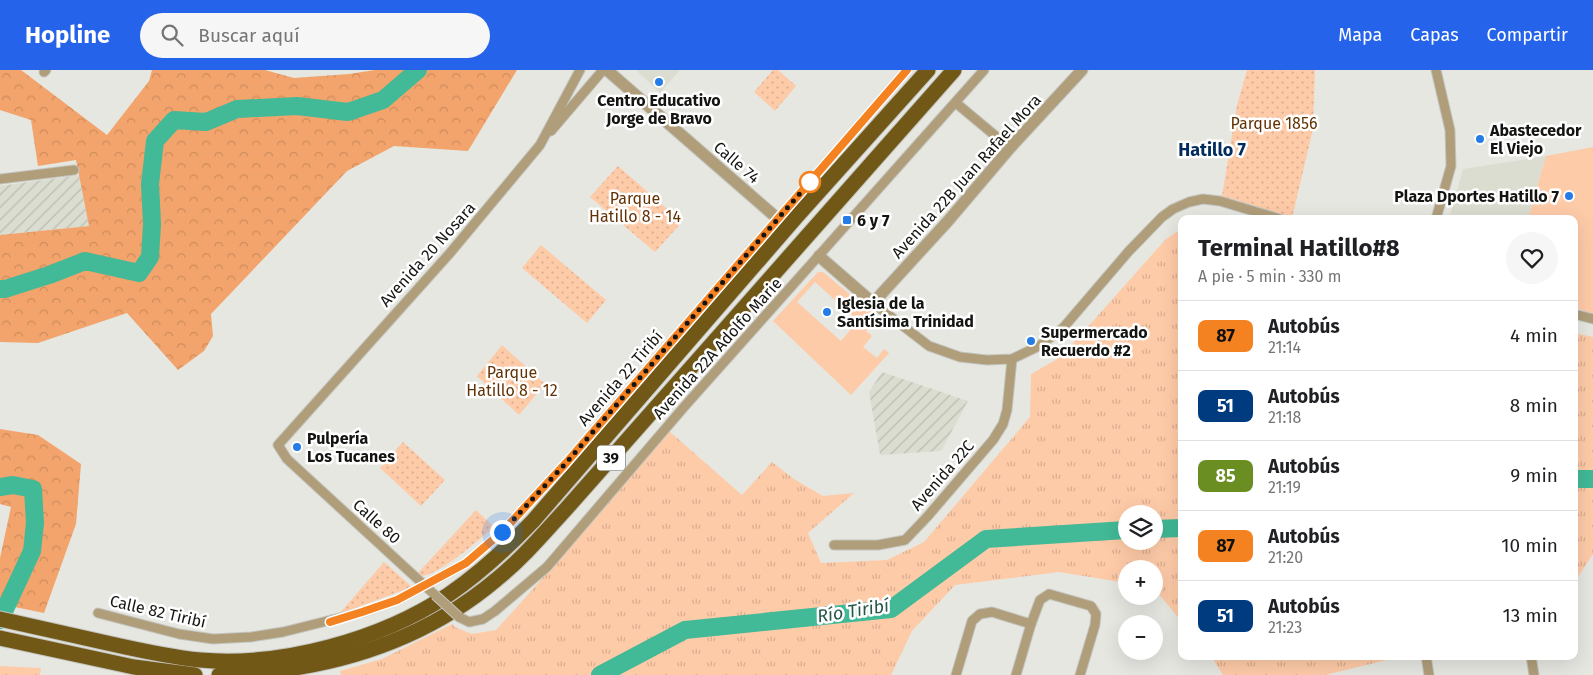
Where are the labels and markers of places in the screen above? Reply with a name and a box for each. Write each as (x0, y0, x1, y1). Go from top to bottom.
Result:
marker: Centro Educativo Jorge de Bravo (653, 76, 665, 88)
place label: Centro Educativo Jorge de Bravo (597, 91, 721, 128)
place label: Abastecedor El Viejo (1489, 121, 1582, 158)
marker: Abastecedor El Viejo (1474, 133, 1486, 145)
unlabelled marker (799, 171, 821, 193)
place label: Plaza Dportes Hatillo 7 (1394, 187, 1559, 206)
marker: Plaza Dportes Hatillo 7 (1563, 190, 1575, 202)
place label: 6 y 7 (857, 211, 890, 230)
marker: 6 y 7 (841, 214, 853, 226)
place label: Iglesia de la Santísima Trinidad (837, 294, 974, 331)
marker: Iglesia de la Santísima Trinidad (821, 306, 833, 318)
place label: Supermercado Recuerdo #2 (1041, 323, 1148, 360)
marker: Supermercado Recuerdo #2 (1025, 335, 1037, 347)
place label: Pulpería Los Tucanes (307, 429, 395, 466)
marker: Pulpería Los Tucanes (291, 441, 303, 453)

